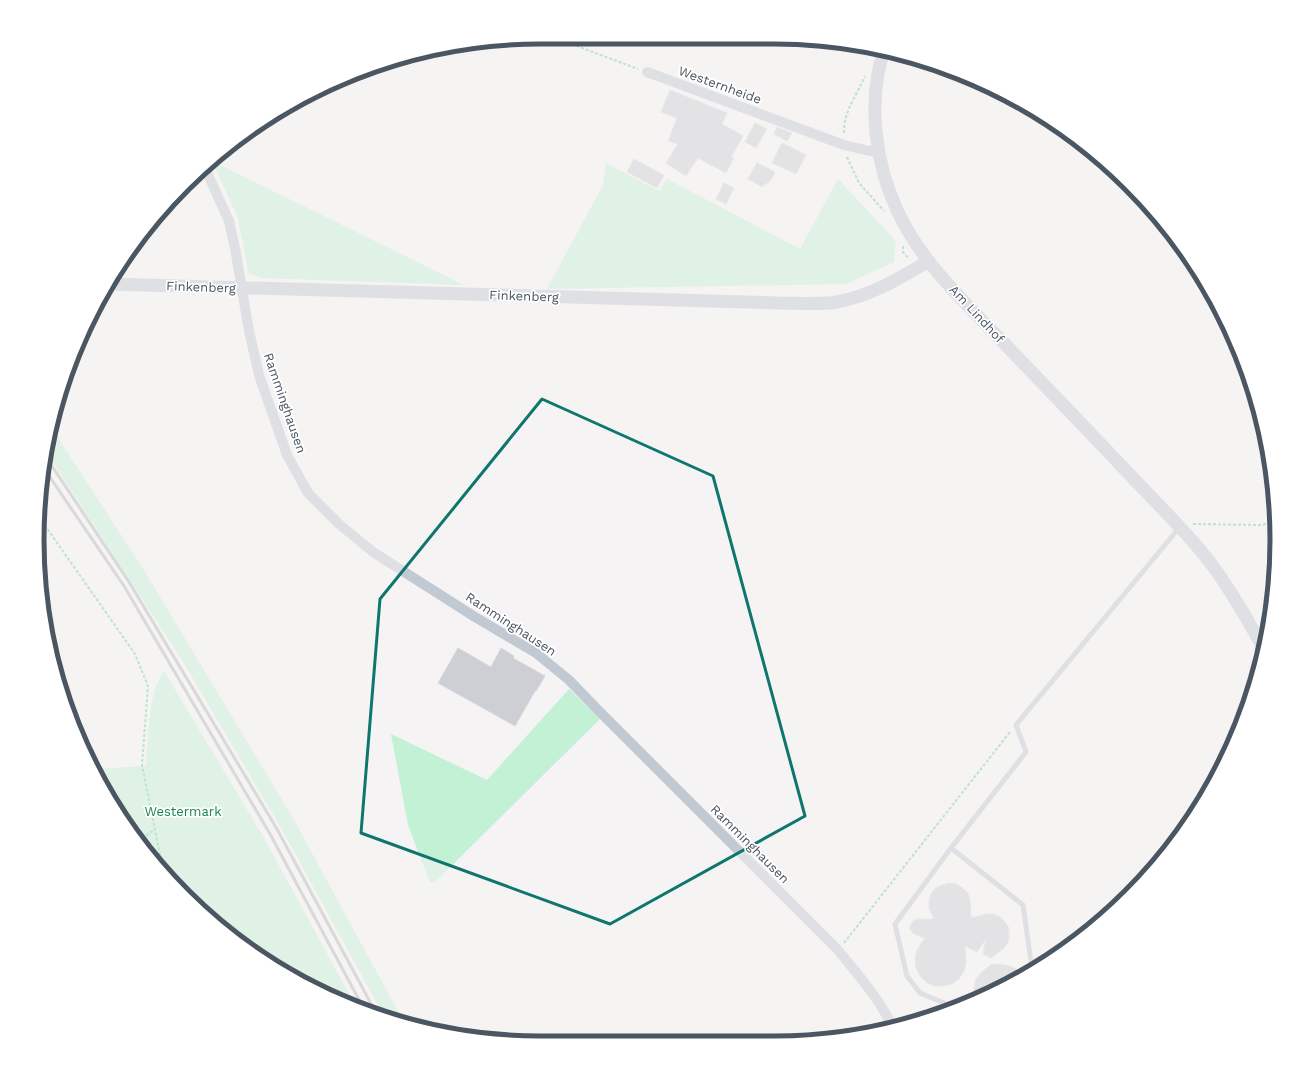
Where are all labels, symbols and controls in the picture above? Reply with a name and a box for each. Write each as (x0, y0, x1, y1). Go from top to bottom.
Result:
street label: Westernheide (676, 63, 764, 107)
street label: Finkenberg (166, 278, 236, 296)
street label: Am Lindhof (946, 282, 1008, 346)
street label: Finkenberg (489, 287, 559, 305)
street label: Ramminghausen (261, 351, 309, 455)
street label: Ramminghausen (463, 589, 559, 659)
street label: Ramminghausen (708, 802, 792, 886)
park label: Westermark (144, 804, 222, 819)

